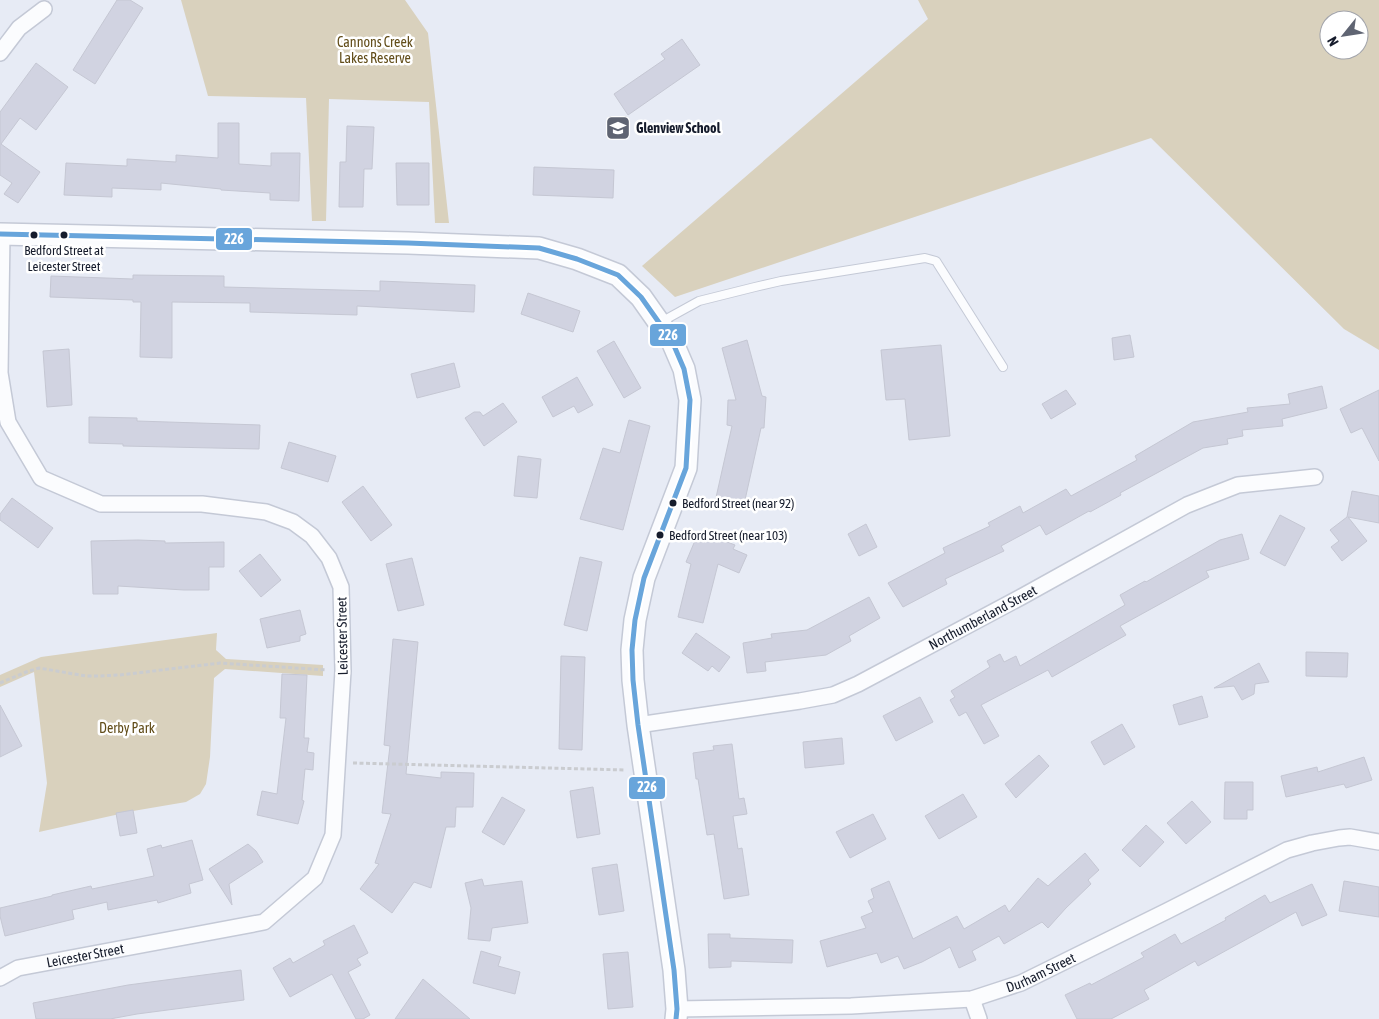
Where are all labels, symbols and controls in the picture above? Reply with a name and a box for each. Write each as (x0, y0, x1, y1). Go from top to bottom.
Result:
north arrow (1319, 10, 1369, 60)
park label: Cannons Creek Lakes Reserve (337, 34, 413, 66)
text: N (1324, 34, 1342, 49)
school or university icon: Glenview School (605, 115, 631, 141)
place label: Glenview School (636, 120, 721, 136)
line badge: 226 (215, 227, 253, 251)
unlabelled marker (29, 230, 39, 240)
marker: Bedford Street at Leicester Street (59, 230, 69, 240)
text: 226 (224, 231, 244, 247)
place label: Bedford Street at Leicester Street (24, 243, 104, 274)
line badge: 226 (649, 323, 687, 347)
text: 226 (658, 327, 678, 343)
place label: Bedford Street (near 92) (682, 496, 794, 511)
marker: Bedford Street (near 92) (668, 498, 678, 508)
place label: Bedford Street (near 103) (669, 528, 787, 543)
marker: Bedford Street (near 103) (655, 530, 665, 540)
street label: Northumberland Street (926, 582, 1039, 653)
street label: Leicester Street (333, 597, 351, 675)
park label: Derby Park (99, 720, 155, 736)
line badge: 226 (628, 776, 666, 800)
text: 226 (637, 779, 657, 795)
street label: Leicester Street (45, 940, 125, 971)
street label: Durham Street (1004, 949, 1078, 995)

